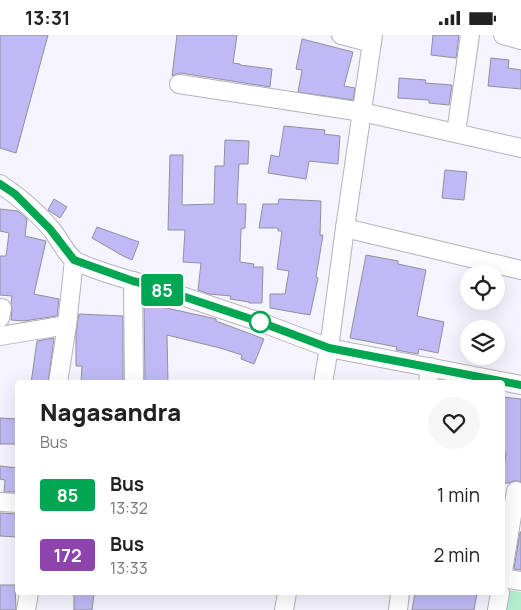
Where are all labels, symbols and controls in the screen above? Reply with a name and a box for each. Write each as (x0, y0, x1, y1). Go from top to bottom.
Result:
text: 13:31 (25, 5, 70, 31)
map controls (460, 265, 505, 365)
button: locate (460, 265, 505, 310)
line badge: 85 (140, 274, 184, 306)
text: 85 (151, 278, 173, 302)
unlabelled marker (249, 311, 271, 333)
button: layers (460, 320, 505, 365)
text: Nagasandra (40, 395, 181, 428)
button: heart (428, 397, 480, 449)
text: Bus (40, 431, 68, 453)
text: Bus (110, 471, 144, 497)
text: 1 min (437, 482, 480, 508)
text: 85 (57, 483, 78, 507)
text: 13:32 (110, 497, 148, 519)
text: Bus (110, 531, 144, 557)
text: 2 min (434, 542, 480, 568)
text: 172 (53, 543, 82, 567)
text: 13:33 (110, 557, 148, 579)

